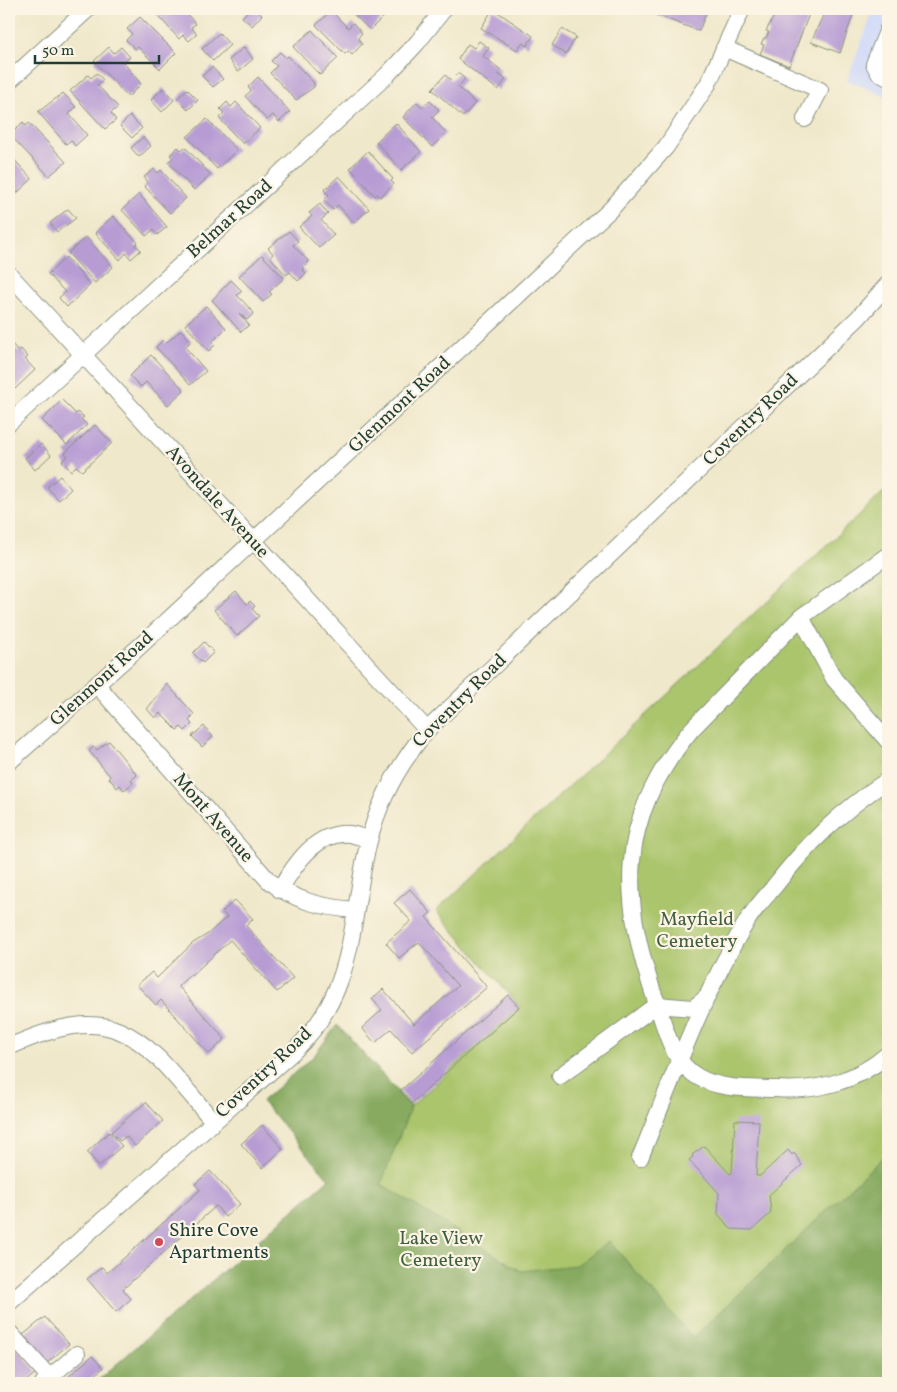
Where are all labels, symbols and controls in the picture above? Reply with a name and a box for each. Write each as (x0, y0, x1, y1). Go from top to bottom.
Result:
scale bar (35, 32, 159, 64)
text: 50 m (42, 41, 74, 62)
street label: Belmar Road (181, 173, 279, 265)
street label: Glenmont Road (343, 351, 457, 459)
street label: Coventry Road (698, 368, 804, 472)
street label: Avondale Avenue (159, 440, 275, 564)
street label: Glenmont Road (44, 625, 160, 733)
street label: Coventry Road (407, 648, 513, 754)
street label: Mont Avenue (167, 767, 259, 869)
park label: Mayfield Cemetery (657, 907, 737, 955)
street label: Coventry Road (210, 1021, 318, 1125)
place label: Shire Cove Apartments (169, 1218, 269, 1266)
park label: Lake View Cemetery (399, 1226, 483, 1274)
marker: Shire Cove Apartments (153, 1236, 165, 1248)

